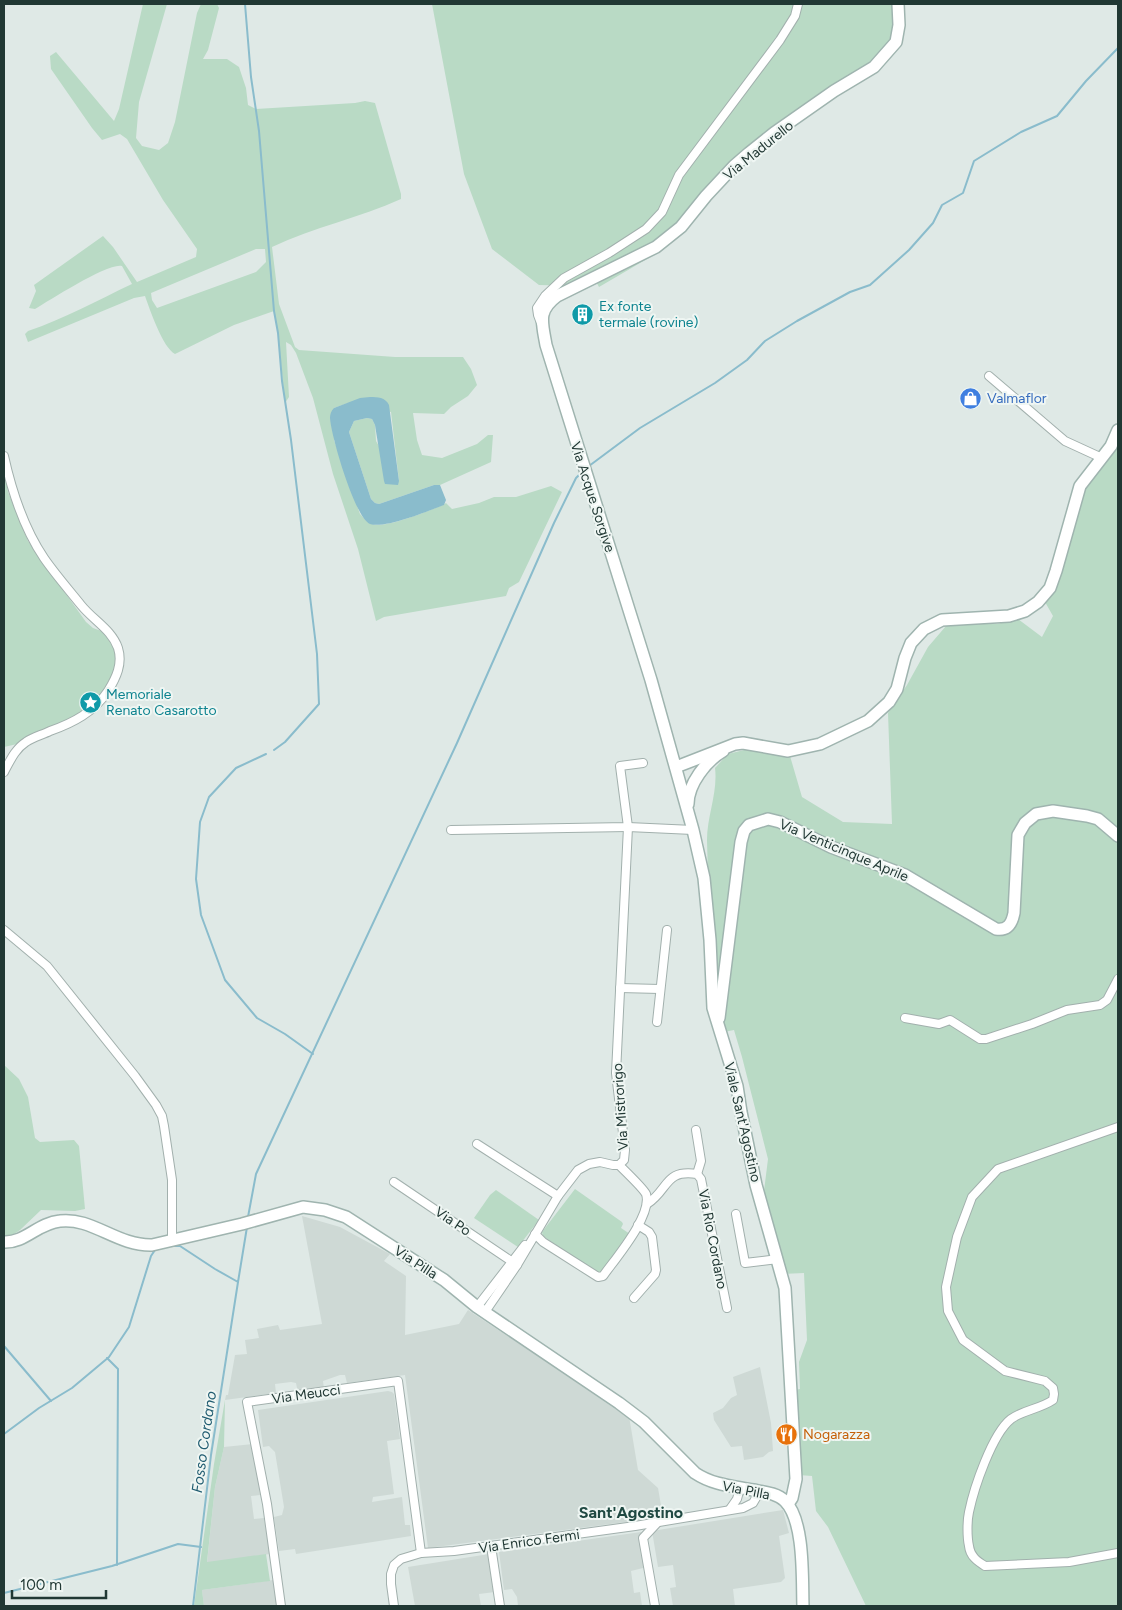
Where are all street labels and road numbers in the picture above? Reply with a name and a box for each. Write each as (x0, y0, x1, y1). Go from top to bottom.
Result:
street label: Via Madurello (720, 117, 797, 184)
street label: Via Acque Sorgive (567, 440, 619, 555)
street label: Via Venticinque Aprile (777, 816, 911, 886)
street label: Viale Sant'Agostino (720, 1060, 765, 1184)
street label: Via Mistrorigo (609, 1063, 632, 1151)
street label: Via Rio Cordano (694, 1188, 731, 1290)
street label: Via Po (432, 1203, 474, 1240)
street label: Via Pilla (391, 1242, 441, 1283)
street label: Via Meucci (271, 1381, 342, 1408)
street label: Via Pilla (721, 1478, 771, 1503)
street label: Via Enrico Fermi (477, 1526, 581, 1557)

